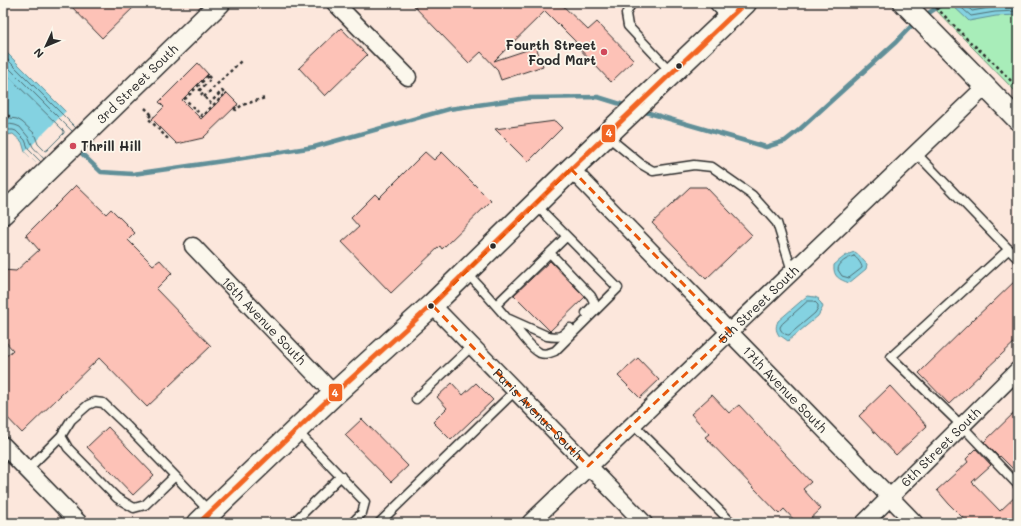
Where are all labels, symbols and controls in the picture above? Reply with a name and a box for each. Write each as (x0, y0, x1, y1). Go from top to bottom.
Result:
north arrow (26, 26, 66, 66)
place label: Fourth Street Food Mart (506, 36, 596, 68)
street label: 3rd Street South (92, 40, 181, 127)
text: N (30, 45, 47, 62)
marker: Fourth Street Food Mart (599, 47, 609, 57)
unlabelled marker (674, 61, 684, 71)
line badge: 4 (601, 124, 616, 143)
text: 4 (606, 125, 613, 140)
place label: Thrill Hill (81, 137, 141, 154)
marker: Thrill Hill (68, 141, 78, 151)
unlabelled marker (488, 241, 498, 251)
street label: 5th Street South (714, 261, 802, 347)
street label: 16th Avenue South (218, 273, 310, 368)
unlabelled marker (426, 301, 436, 311)
street label: 17th Avenue South (739, 342, 831, 436)
street label: Paris Avenue South (490, 364, 587, 463)
line badge: 4 (328, 383, 343, 402)
text: 4 (332, 385, 339, 400)
street label: 6th Street South (897, 403, 984, 490)

